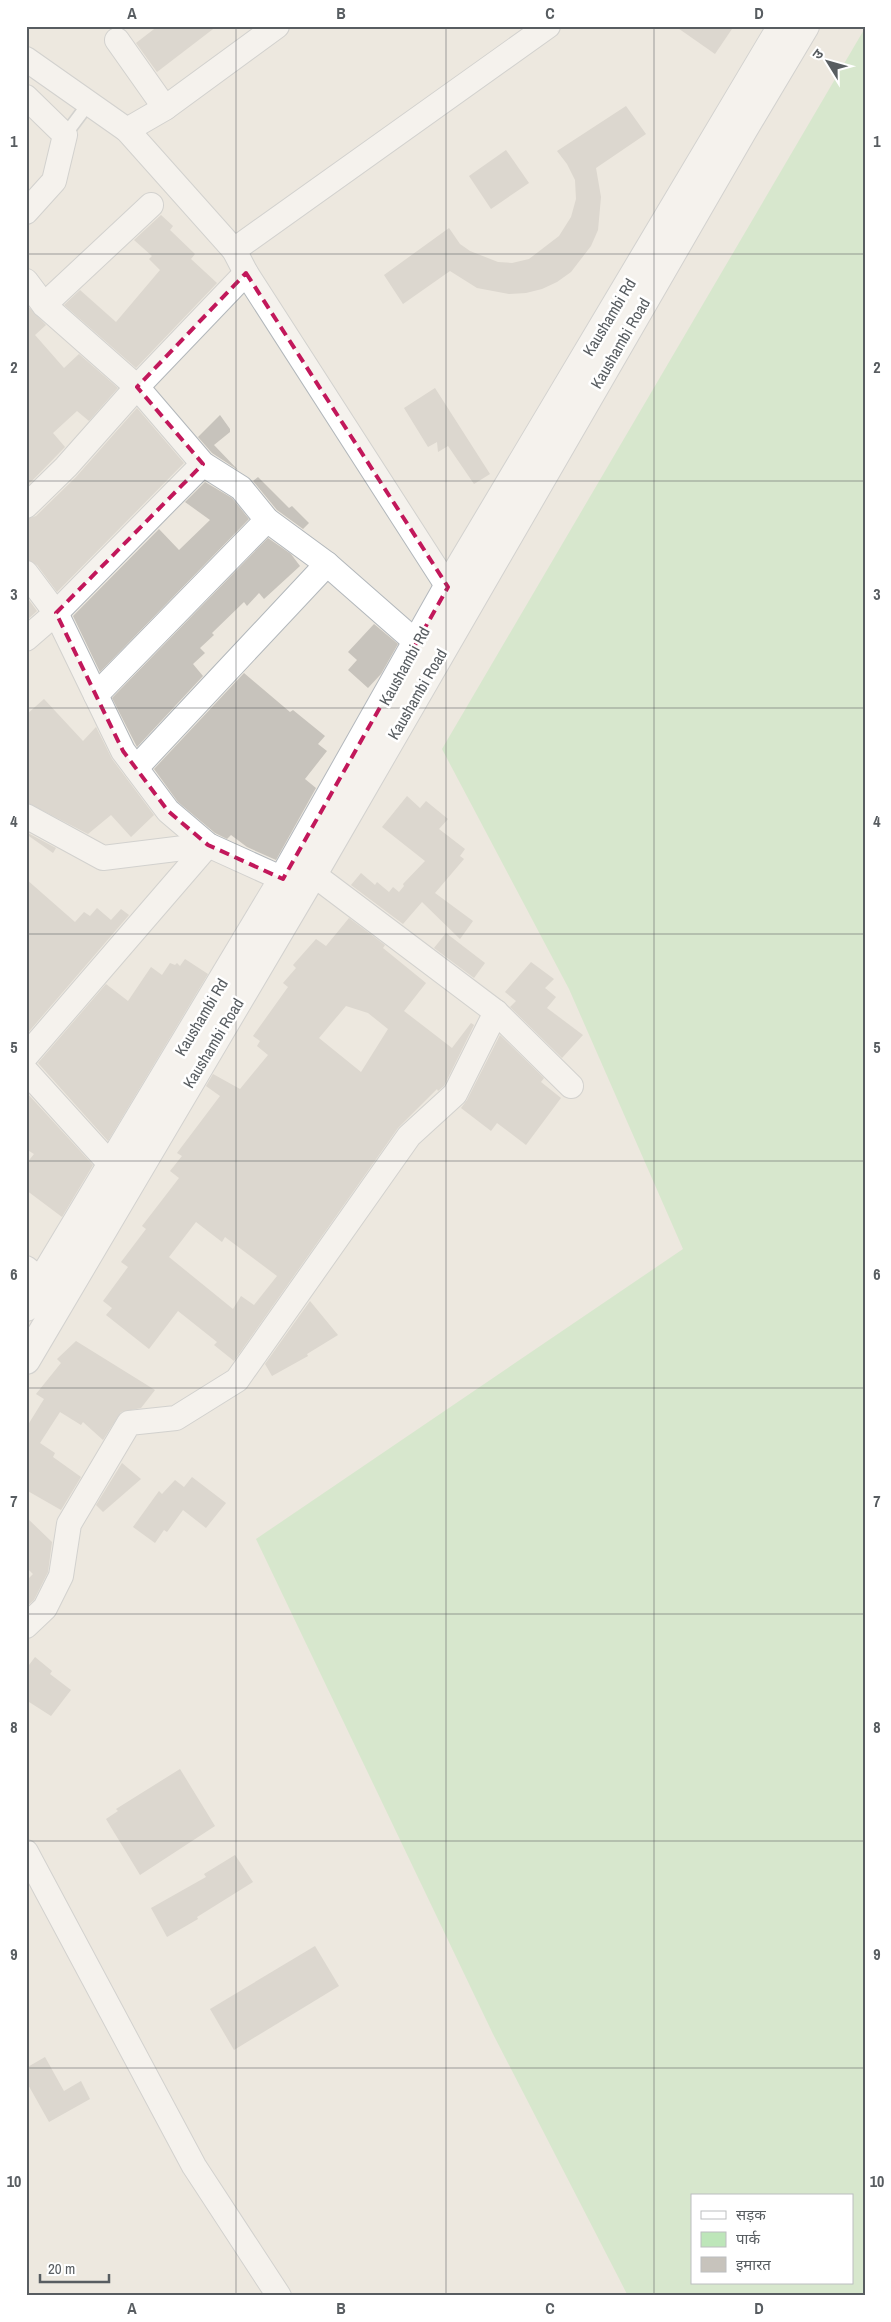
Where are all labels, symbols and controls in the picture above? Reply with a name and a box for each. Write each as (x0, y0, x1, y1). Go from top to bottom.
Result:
text: A (127, 2, 137, 24)
text: B (336, 2, 346, 24)
text: C (545, 2, 555, 24)
text: D (754, 2, 764, 24)
north arrow (804, 38, 854, 88)
text: उ (808, 45, 828, 63)
text: 1 (10, 130, 18, 152)
text: 1 (873, 130, 881, 152)
street label: Kaushambi Rd (577, 274, 641, 360)
street label: Kaushambi Road (585, 294, 655, 392)
text: 2 (10, 356, 18, 378)
text: 2 (873, 356, 881, 378)
text: 3 (10, 583, 18, 605)
text: 3 (873, 583, 881, 605)
street label: Kaushambi Rd (373, 623, 435, 709)
street label: Kaushambi Road (382, 645, 452, 743)
text: 4 (10, 810, 18, 832)
text: 4 (873, 810, 881, 832)
street label: Kaushambi Rd (169, 974, 233, 1060)
street label: Kaushambi Road (177, 994, 249, 1092)
text: 5 (10, 1036, 18, 1058)
text: 5 (873, 1036, 881, 1058)
text: 6 (10, 1263, 18, 1285)
text: 6 (873, 1263, 881, 1285)
text: 7 (10, 1490, 18, 1512)
text: 7 (873, 1490, 881, 1512)
text: 8 (10, 1716, 18, 1738)
text: 8 (873, 1716, 881, 1738)
text: 9 (10, 1943, 18, 1965)
text: 9 (873, 1943, 881, 1965)
text: 10 (7, 2170, 21, 2192)
text: 10 (870, 2170, 884, 2192)
legend (691, 2194, 854, 2284)
text: सड़क (736, 2204, 766, 2225)
text: पार्क (736, 2228, 760, 2249)
scale bar (40, 2252, 109, 2284)
text: इमारत (736, 2254, 771, 2275)
text: 20 m (48, 2258, 75, 2279)
text: A (127, 2297, 137, 2319)
text: B (336, 2297, 346, 2319)
text: C (545, 2297, 555, 2319)
text: D (754, 2297, 764, 2319)

